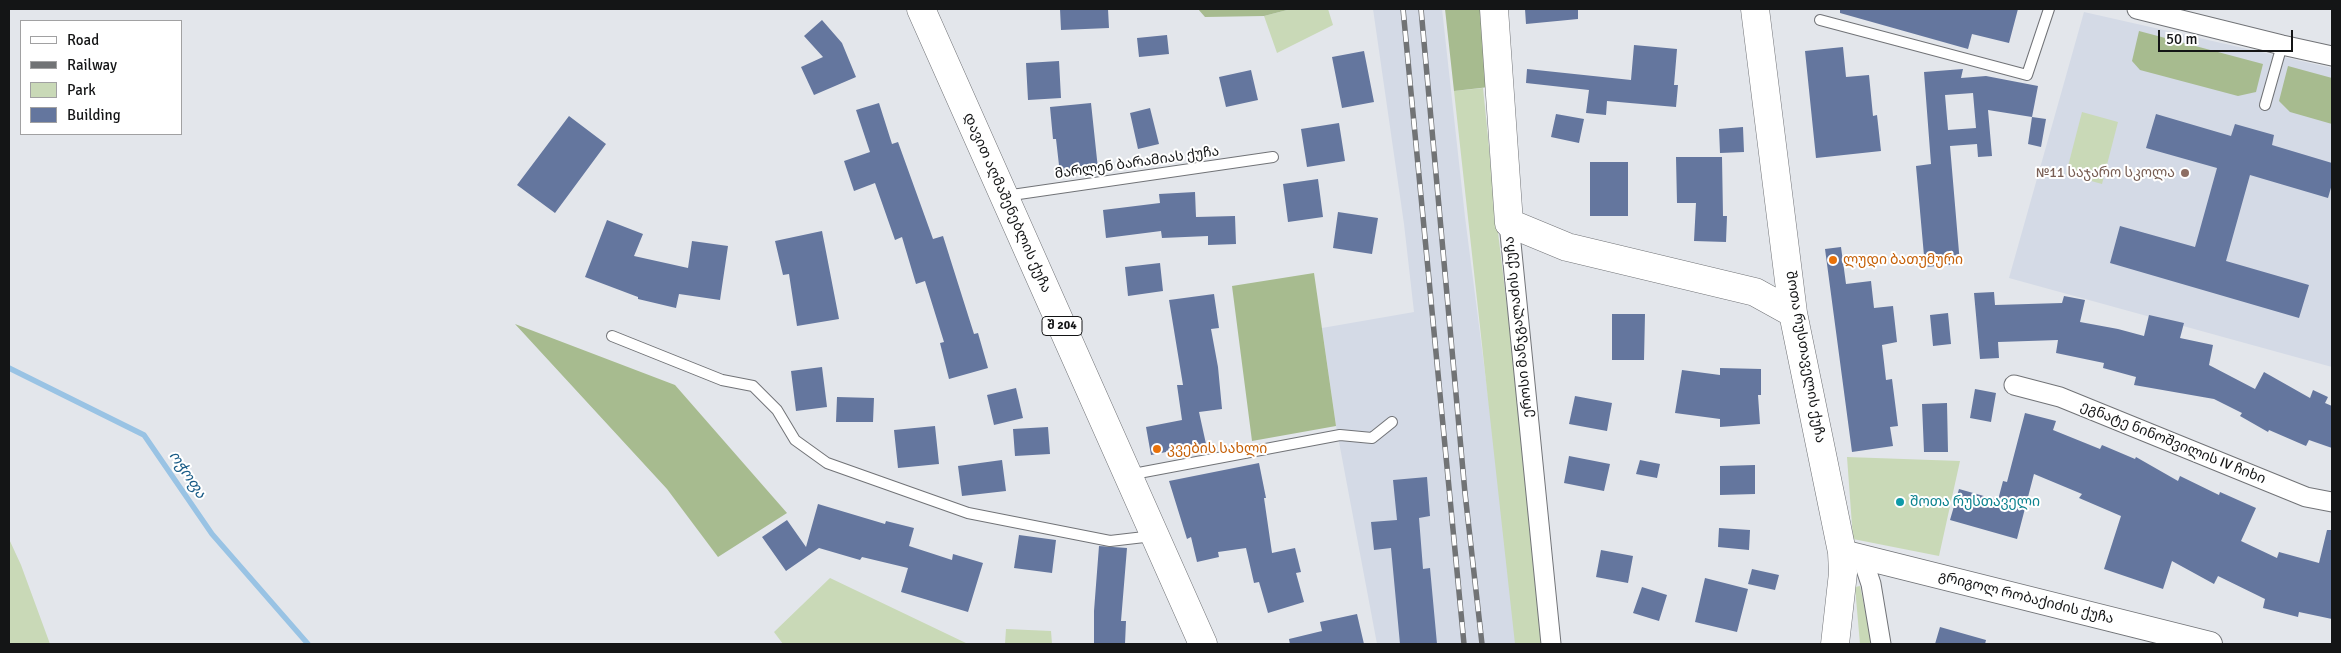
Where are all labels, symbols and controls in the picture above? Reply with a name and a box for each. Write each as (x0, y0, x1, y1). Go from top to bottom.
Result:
legend (20, 20, 182, 135)
scale bar (2161, 20, 2296, 52)
text: 50 m (2166, 30, 2197, 48)
text: Road (67, 31, 99, 49)
text: Railway (67, 56, 117, 74)
text: Park (67, 81, 96, 99)
text: Building (67, 106, 121, 124)
street label: დავით აღმაშენებლის ქუჩა (960, 110, 1054, 296)
street label: მარლენ ბარამიას ქუჩა (1054, 143, 1220, 183)
place label: №11 საჯარო სკოლა (2036, 165, 2175, 181)
marker: №11 საჯარო სკოლა (2179, 167, 2191, 179)
street label: ეროსი მანჯგალაძის ქუჩა (1501, 235, 1537, 419)
place label: ლუდი ბათუმური (1843, 252, 1963, 268)
marker: ლუდი ბათუმური (1827, 254, 1839, 266)
street label: შოთა რუსთაველის ქუჩა (1782, 270, 1828, 444)
road number: შ 204 (1042, 316, 1082, 336)
street label: ეგნატე ნინოშვილის IV ჩიხი (2078, 398, 2268, 488)
place label: კვების სახლი (1167, 441, 1267, 457)
marker: კვების სახლი (1151, 443, 1163, 455)
water label: ოჭოფა (165, 448, 209, 502)
place label: შოთა რუსთაველი (1910, 494, 2040, 510)
marker: შოთა რუსთაველი (1894, 496, 1906, 508)
street label: გრიგოლ რობაქიძის ქუჩა (1937, 568, 2115, 628)

